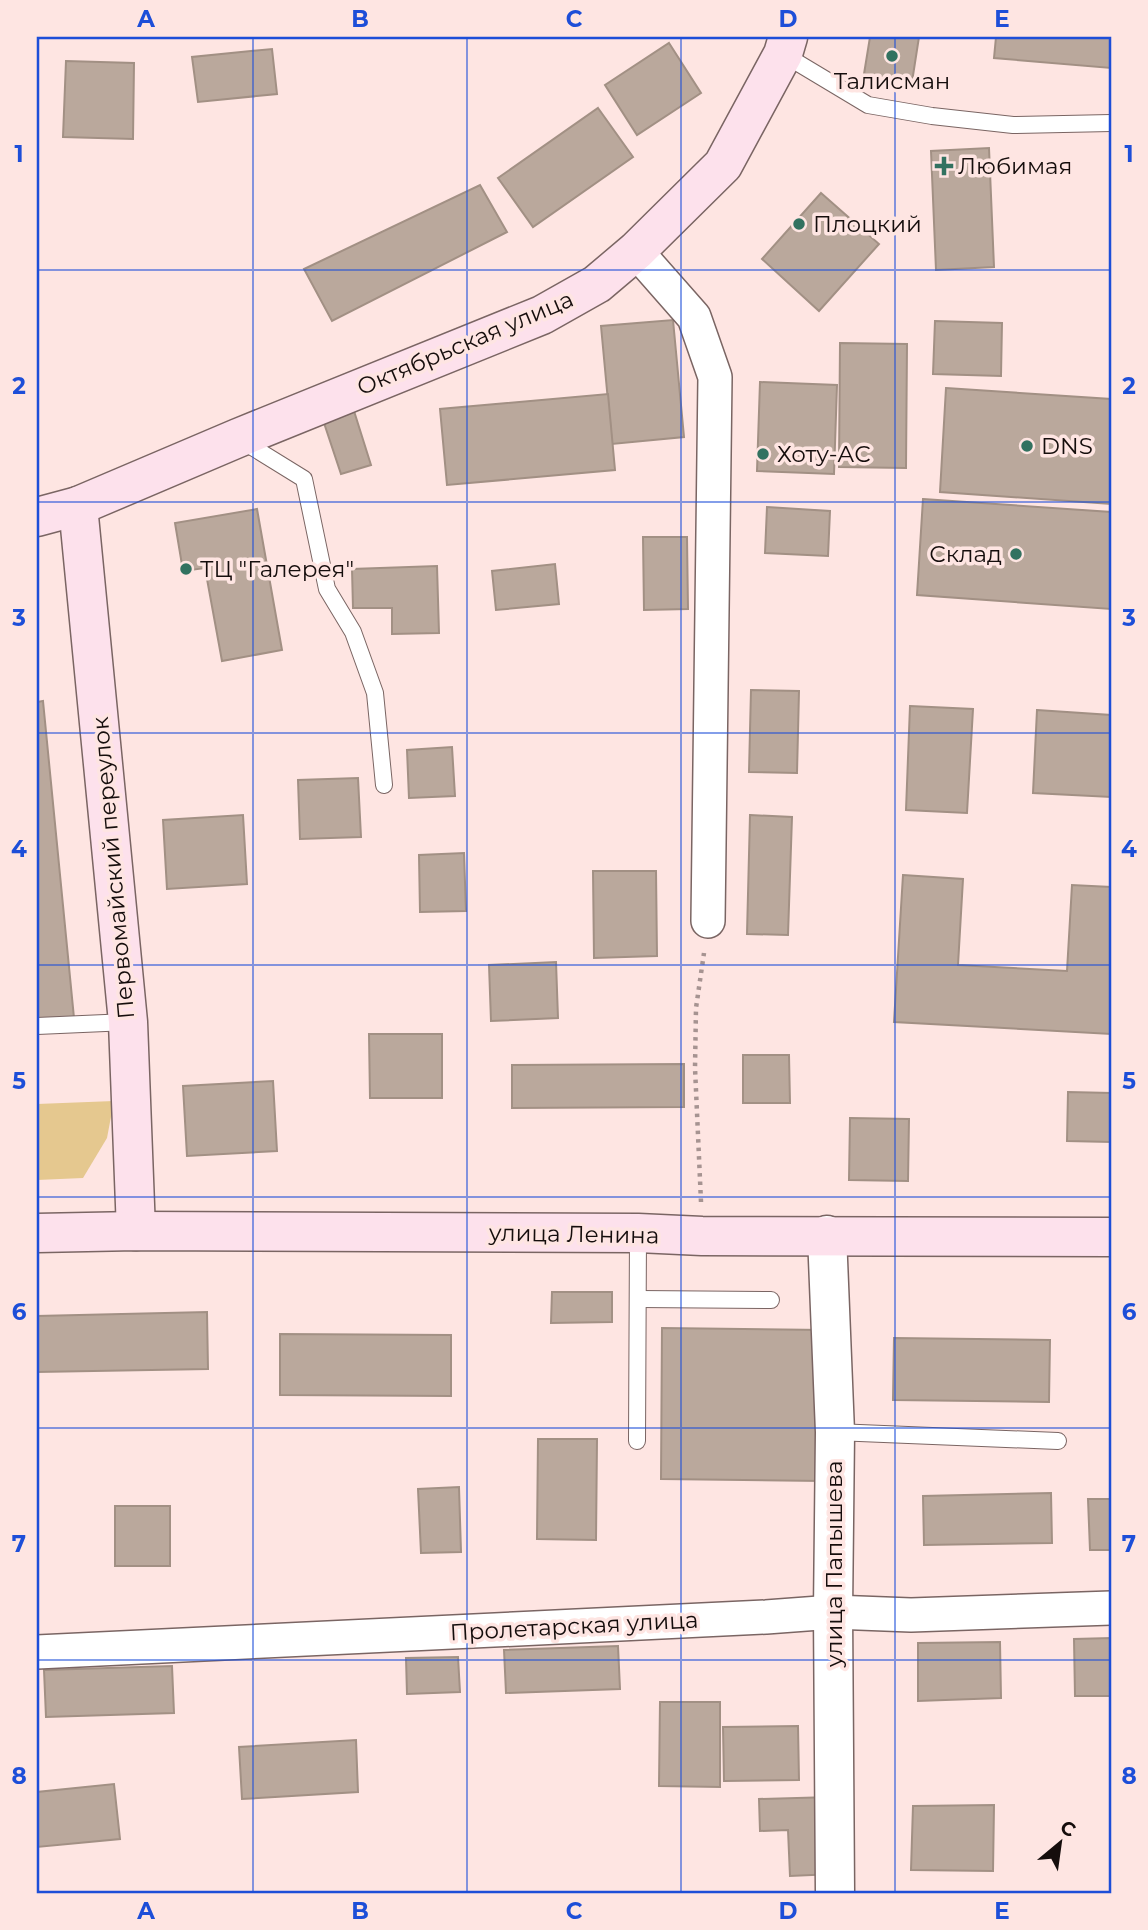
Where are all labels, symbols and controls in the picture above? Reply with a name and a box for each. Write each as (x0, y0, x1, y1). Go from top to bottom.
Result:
text: A (136, 5, 155, 33)
text: B (351, 5, 369, 33)
text: C (566, 5, 583, 33)
text: D (779, 5, 798, 33)
text: E (994, 5, 1010, 33)
marker: Талисман (884, 48, 900, 64)
place label: Талисман (834, 67, 950, 95)
text: 1 (14, 140, 24, 168)
text: 1 (1124, 140, 1134, 168)
place label: Любимая (958, 152, 1072, 180)
marker: Любимая (936, 158, 952, 174)
place label: Плоцкий (813, 210, 922, 238)
marker: Плоцкий (791, 216, 807, 232)
street label: Октябрьская улица (353, 285, 577, 401)
text: 2 (12, 372, 26, 400)
text: 2 (1122, 372, 1136, 400)
place label: DNS (1041, 432, 1093, 460)
marker: DNS (1019, 438, 1035, 454)
place label: Хоту-АС (777, 440, 871, 468)
marker: Хоту-АС (755, 446, 771, 462)
place label: Склад (929, 540, 1002, 568)
marker: Склад (1008, 546, 1024, 562)
place label: ТЦ "Галерея" (200, 555, 354, 583)
marker: ТЦ "Галерея" (178, 561, 194, 577)
text: 3 (11, 604, 26, 632)
text: 3 (1121, 604, 1136, 632)
street label: Первомайский переулок (86, 715, 140, 1020)
text: 4 (11, 835, 27, 863)
text: 4 (1121, 835, 1137, 863)
text: 5 (12, 1067, 26, 1095)
text: 5 (1122, 1067, 1136, 1095)
street label: улица Ленина (488, 1218, 659, 1249)
text: 6 (12, 1298, 27, 1326)
text: 6 (1122, 1298, 1137, 1326)
street label: улица Папышева (820, 1461, 848, 1668)
text: 7 (12, 1530, 26, 1558)
text: 7 (1122, 1530, 1136, 1558)
street label: Пролетарская улица (449, 1606, 699, 1646)
text: 8 (11, 1762, 27, 1790)
text: 8 (1121, 1762, 1137, 1790)
north arrow (1026, 1808, 1096, 1878)
text: С (1056, 1815, 1080, 1842)
text: A (136, 1897, 155, 1925)
text: B (351, 1897, 369, 1925)
text: C (566, 1897, 583, 1925)
text: D (779, 1897, 798, 1925)
text: E (994, 1897, 1010, 1925)

